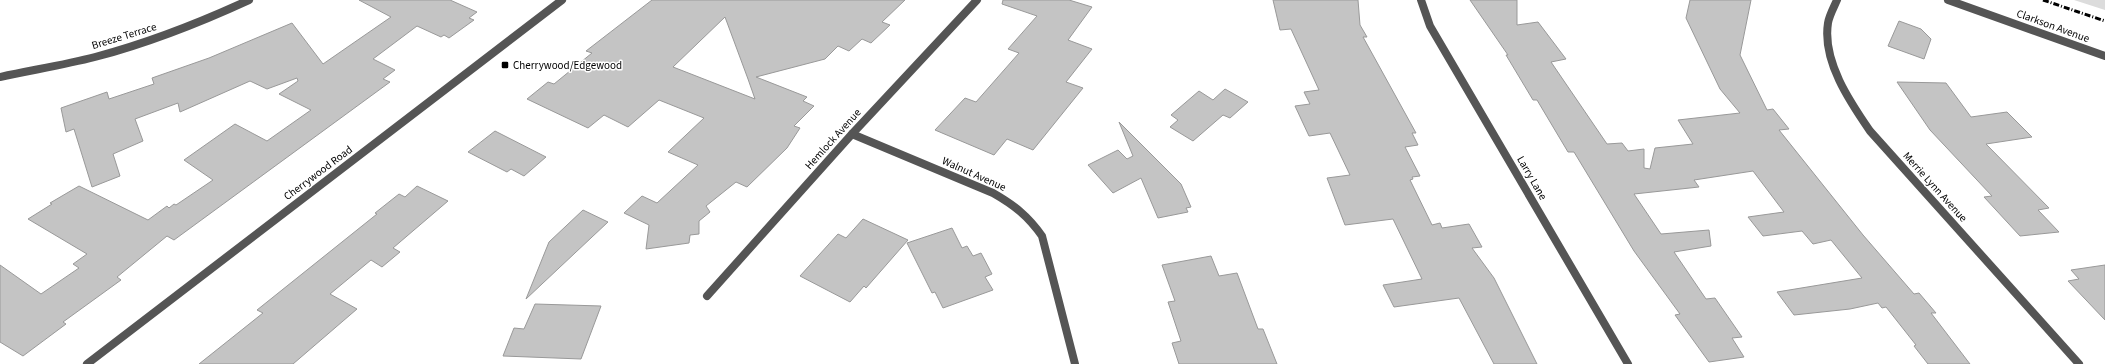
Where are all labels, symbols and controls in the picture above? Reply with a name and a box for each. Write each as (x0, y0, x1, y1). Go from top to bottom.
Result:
street label: Clarkson Avenue (2014, 6, 2092, 46)
street label: Breeze Terrace (90, 19, 159, 53)
place label: Cherrywood/Edgewood (513, 58, 622, 73)
marker: Cherrywood/Edgewood (500, 60, 510, 70)
street label: Hemlock Avenue (802, 105, 865, 173)
street label: Cherrywood Road (281, 142, 355, 204)
street label: Merrie Lynn Avenue (1899, 149, 1971, 226)
street label: Walnut Avenue (940, 153, 1009, 195)
street label: Larry Lane (1513, 153, 1551, 203)

